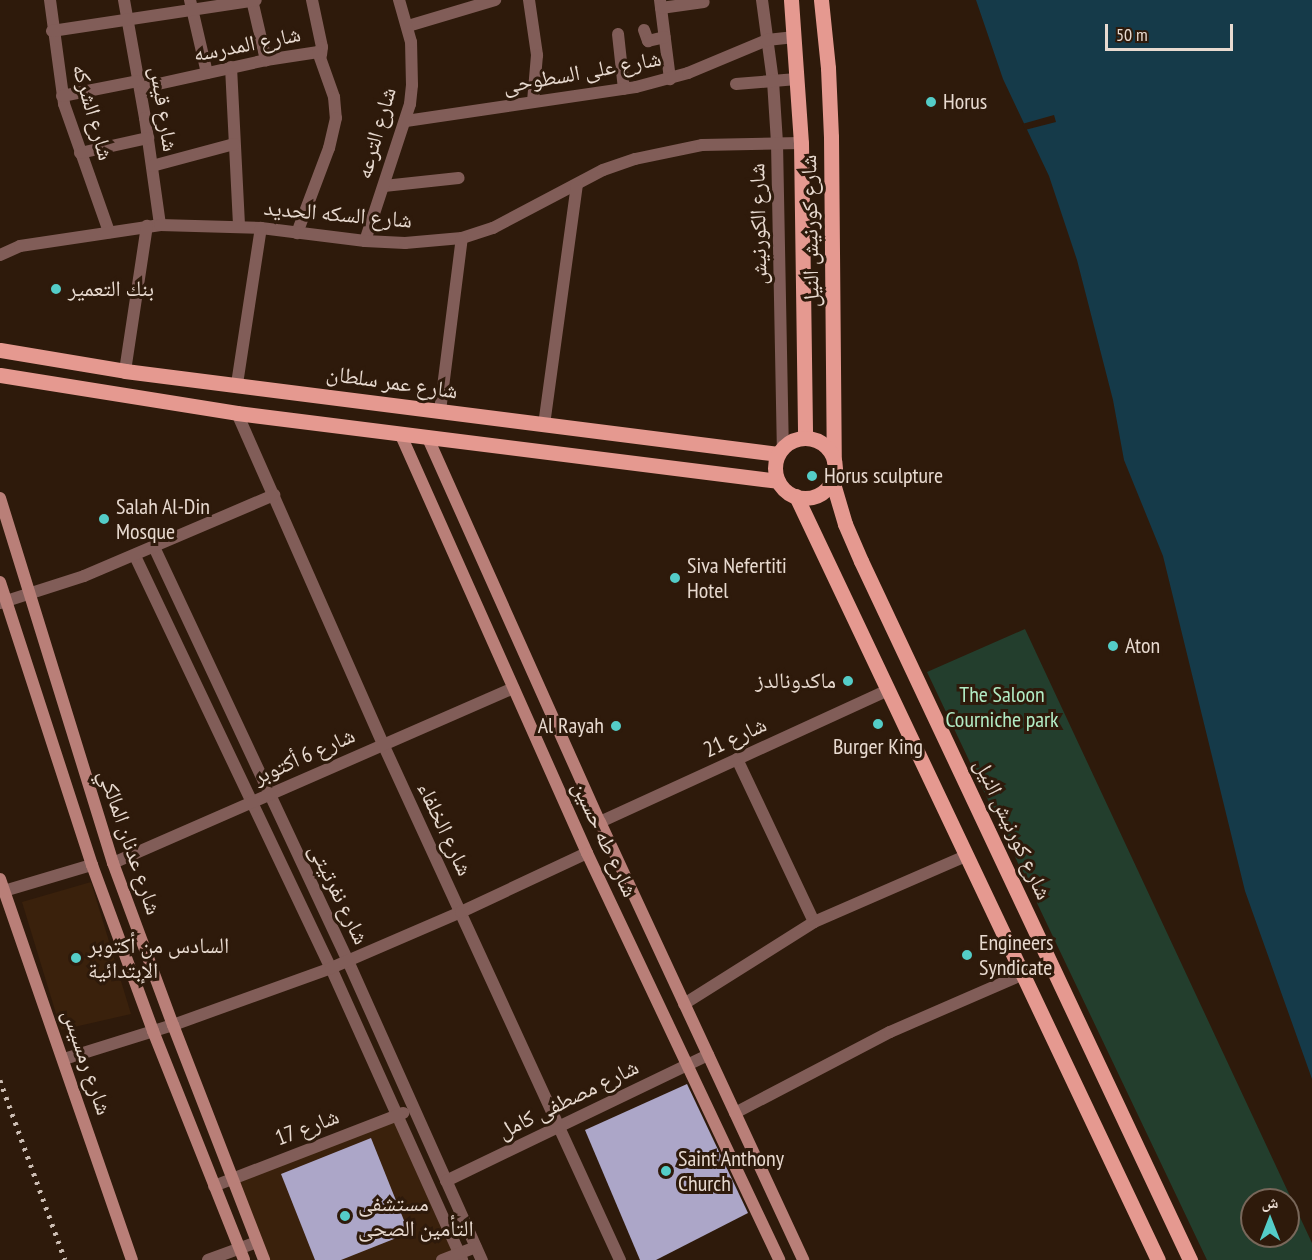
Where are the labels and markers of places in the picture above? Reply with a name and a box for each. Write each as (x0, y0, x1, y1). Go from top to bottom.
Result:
place label: Horus (943, 89, 987, 115)
marker: Horus (924, 95, 938, 109)
place label: بنك التعمير (68, 276, 154, 302)
marker: بنك التعمير (49, 282, 63, 296)
place label: Horus sculpture (824, 463, 943, 489)
marker: Horus sculpture (805, 469, 819, 483)
place label: Salah Al-Din Mosque (116, 493, 210, 544)
marker: Salah Al-Din Mosque (97, 512, 111, 526)
place label: Siva Nefertiti Hotel (687, 552, 787, 604)
marker: Siva Nefertiti Hotel (668, 571, 682, 585)
place label: Aton (1125, 633, 1160, 659)
marker: Aton (1106, 639, 1120, 653)
place label: ماكدونالدز (755, 668, 836, 694)
marker: ماكدونالدز (841, 674, 855, 688)
place label: Al Rayah (538, 713, 604, 739)
marker: Burger King (871, 717, 885, 731)
marker: Al Rayah (609, 719, 623, 733)
place label: Burger King (833, 734, 923, 760)
place label: Engineers Syndicate (979, 929, 1053, 980)
place label: السادس من أكتوبر الإبتدائية (88, 932, 229, 984)
marker: Engineers Syndicate (960, 948, 974, 962)
marker: السادس من أكتوبر الإبتدائية (69, 951, 83, 965)
place label: Saint Anthony Church (678, 1145, 785, 1196)
marker: Saint Anthony Church (659, 1164, 673, 1178)
place label: مستشفى التأمين الصحى (358, 1190, 474, 1242)
marker: مستشفى التأمين الصحى (336, 1207, 354, 1225)

